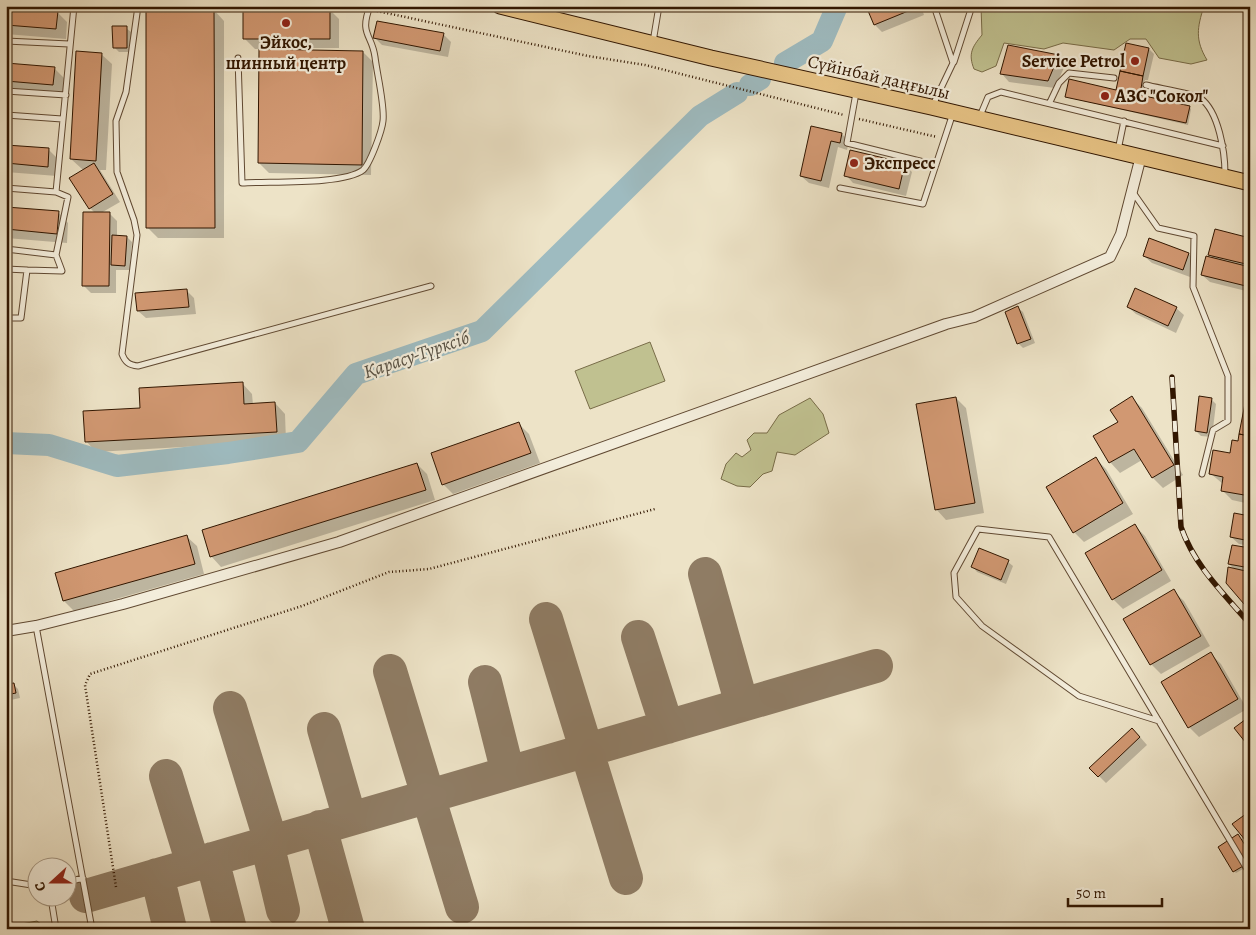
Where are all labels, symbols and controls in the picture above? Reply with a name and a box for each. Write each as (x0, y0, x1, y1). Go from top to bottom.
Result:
marker: Эйкос, шинный центр (280, 17, 292, 29)
place label: Эйкос, шинный центр (226, 30, 347, 75)
street label: Сүйінбай даңғылы (805, 49, 953, 105)
place label: Service Petrol (1022, 49, 1125, 73)
marker: Service Petrol (1129, 55, 1141, 67)
place label: АЗС "Сокол" (1114, 84, 1209, 108)
marker: АЗС "Сокол" (1099, 90, 1111, 102)
place label: Экспресс (864, 151, 936, 175)
marker: Экспресс (848, 157, 860, 169)
water label: Қарасу-Түрксіб (360, 324, 473, 385)
north arrow (28, 858, 78, 908)
scale bar (1068, 875, 1162, 907)
text: С (30, 879, 51, 894)
text: 50 m (1076, 883, 1106, 903)

